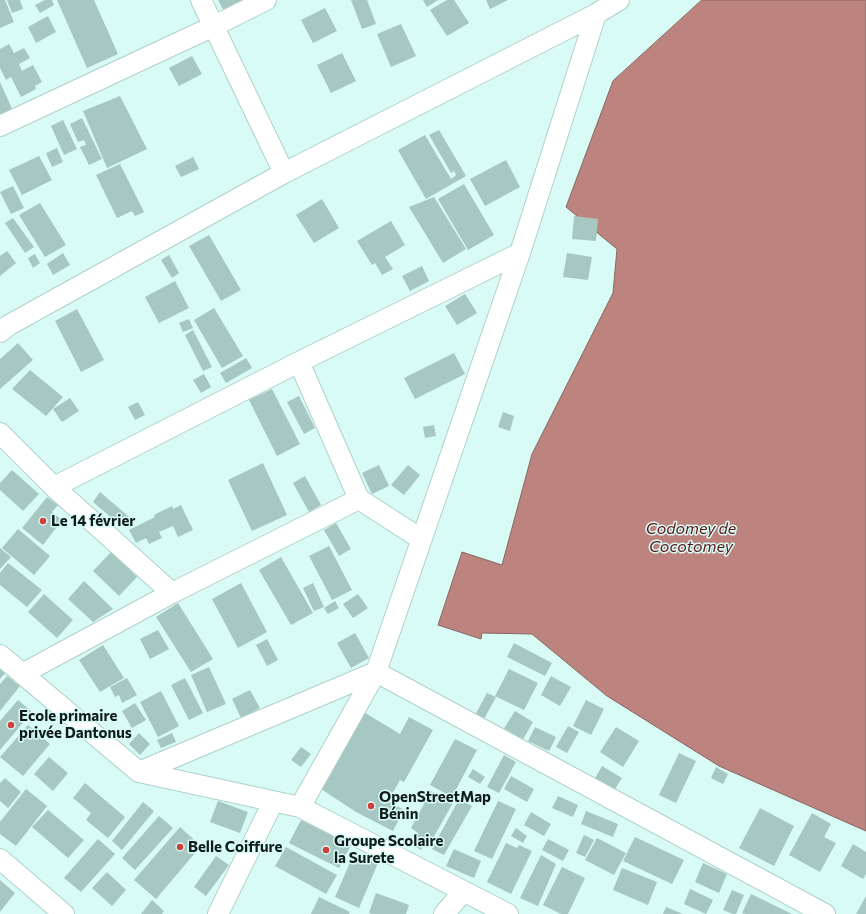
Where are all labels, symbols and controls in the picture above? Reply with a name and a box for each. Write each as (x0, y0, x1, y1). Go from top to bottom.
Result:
place label: Le 14 février (51, 512, 135, 530)
marker: Le 14 février (38, 516, 48, 526)
water label: Codomey de Cocotomey (646, 519, 736, 557)
place label: Ecole primaire privée Dantonus (19, 707, 132, 742)
marker: Ecole primaire privée Dantonus (6, 720, 16, 730)
place label: OpenStreetMap Bénin (379, 788, 491, 823)
marker: OpenStreetMap Bénin (366, 801, 376, 811)
place label: Groupe Scolaire la Surete (334, 832, 443, 867)
place label: Belle Coiffure (188, 838, 282, 856)
marker: Belle Coiffure (175, 842, 185, 852)
marker: Groupe Scolaire la Surete (321, 845, 331, 855)

